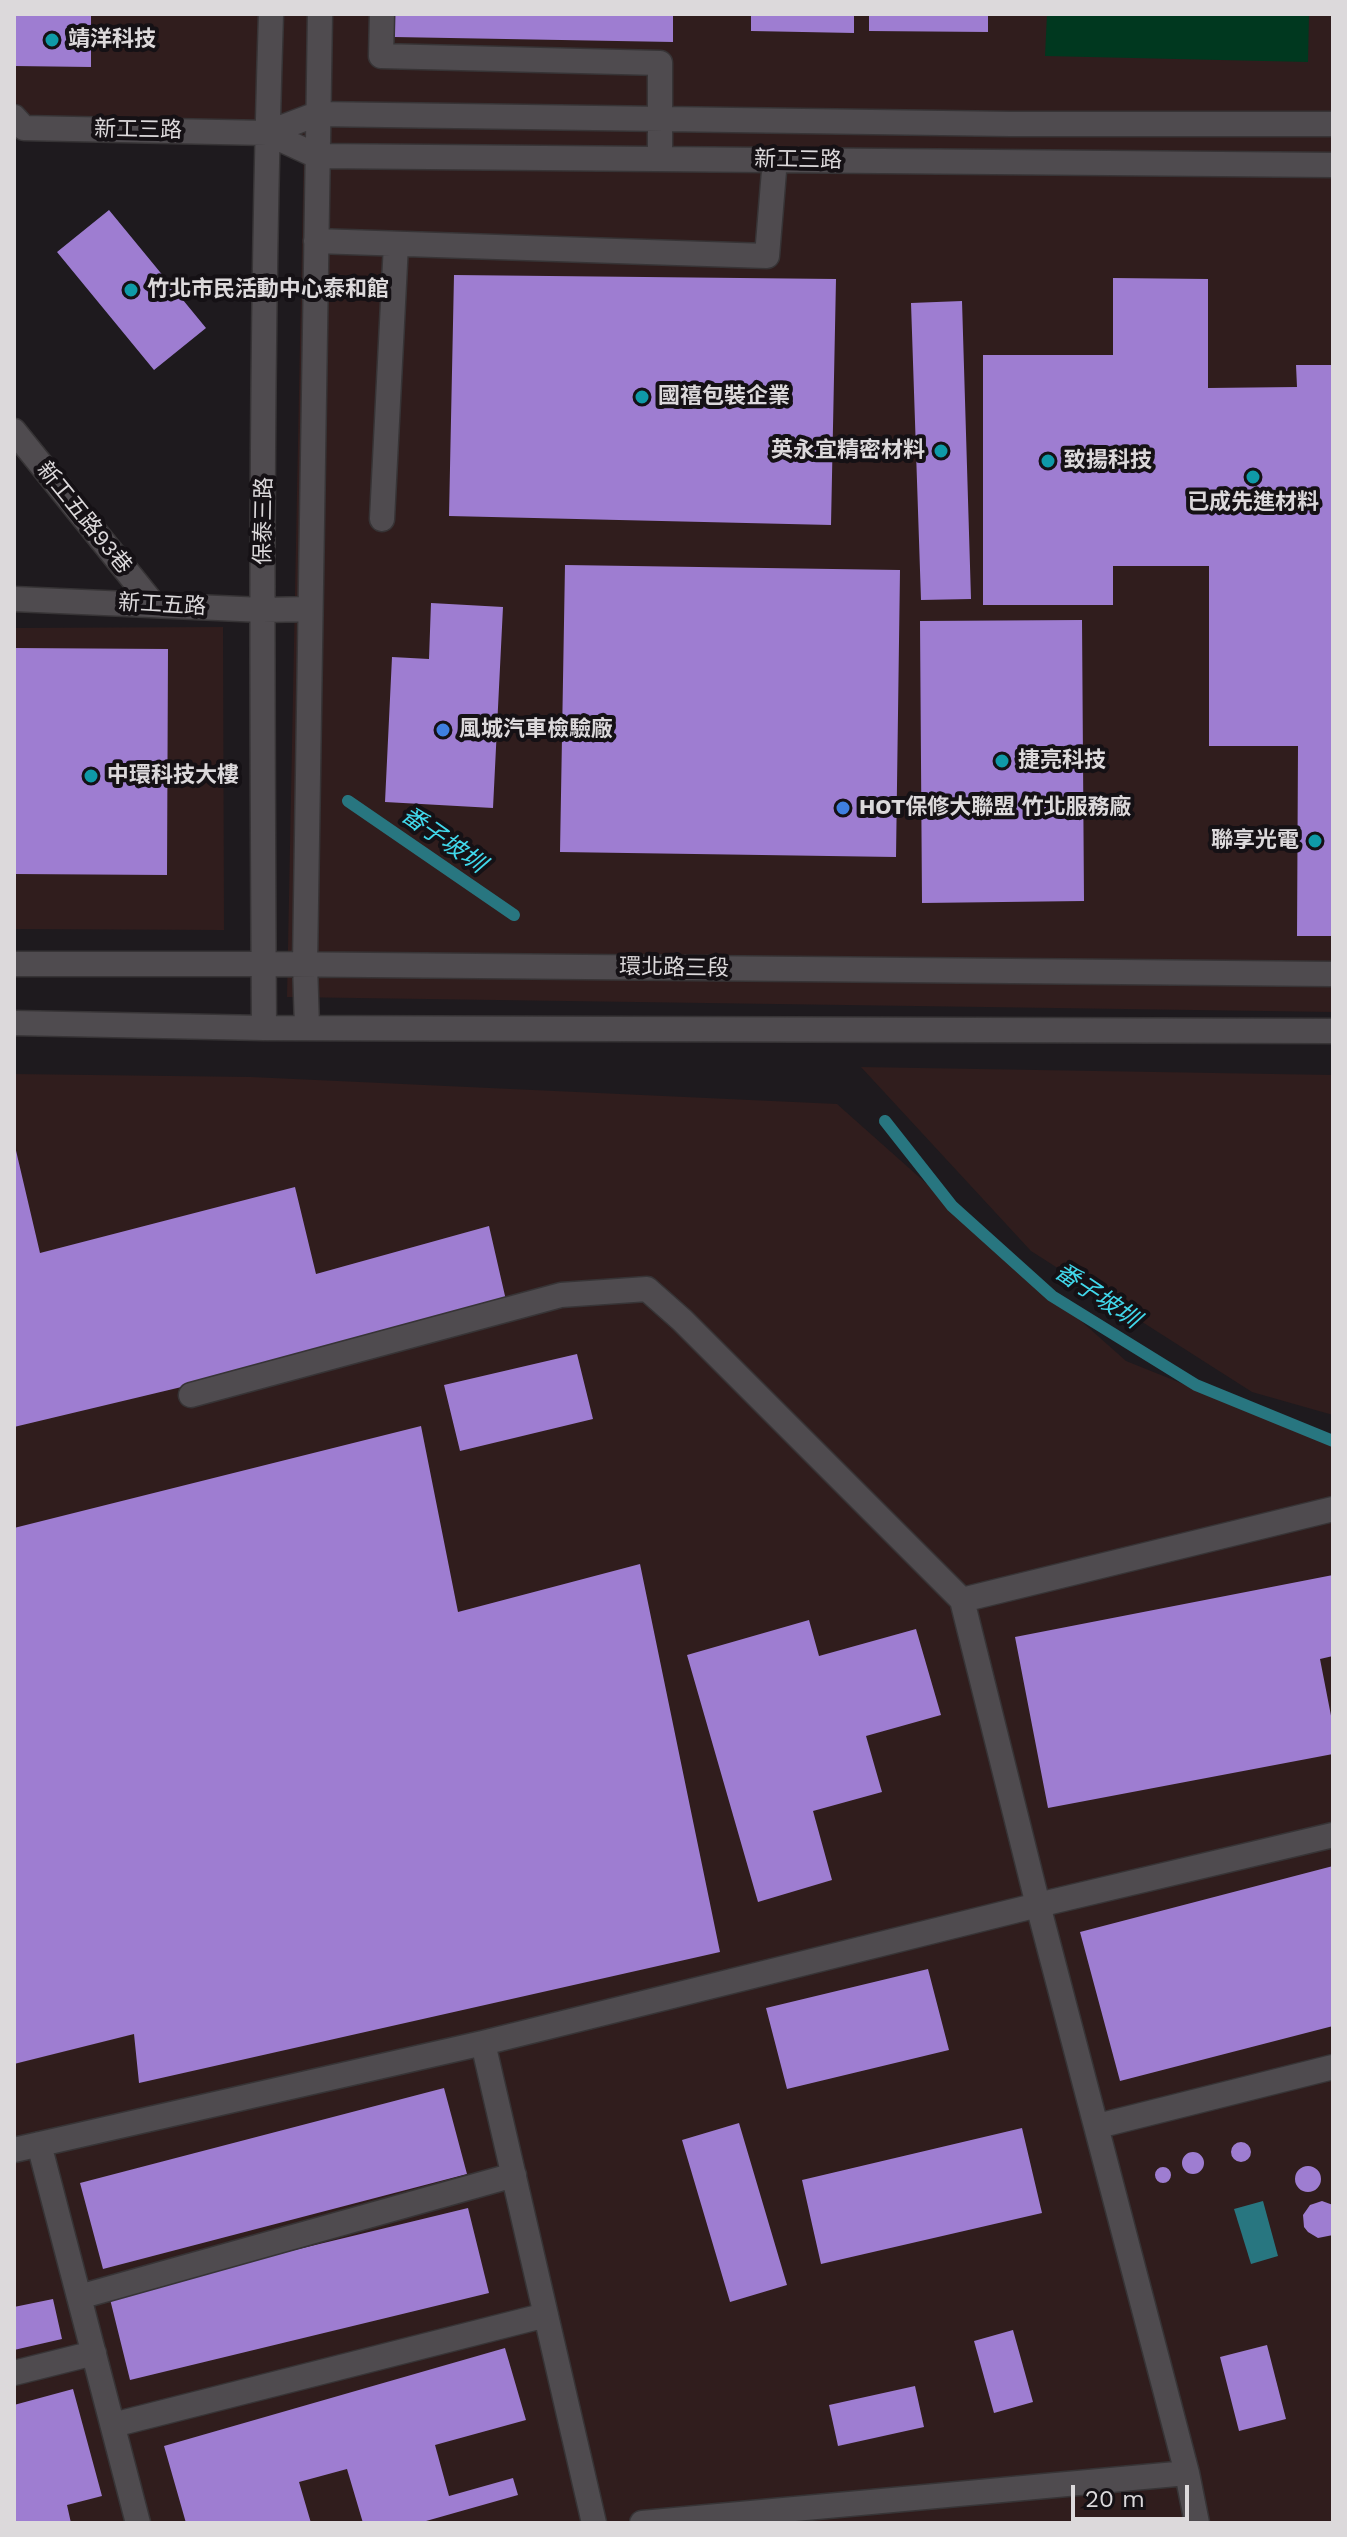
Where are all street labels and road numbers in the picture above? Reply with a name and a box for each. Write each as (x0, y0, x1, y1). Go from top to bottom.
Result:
street label: 新工三路 (94, 116, 182, 144)
street label: 新工三路 (754, 146, 842, 174)
street label: 新工五路93巷 (31, 457, 137, 579)
street label: 保泰三路 (250, 477, 278, 565)
street label: 新工五路 (117, 590, 207, 620)
street label: 環北路三段 (619, 954, 729, 982)

